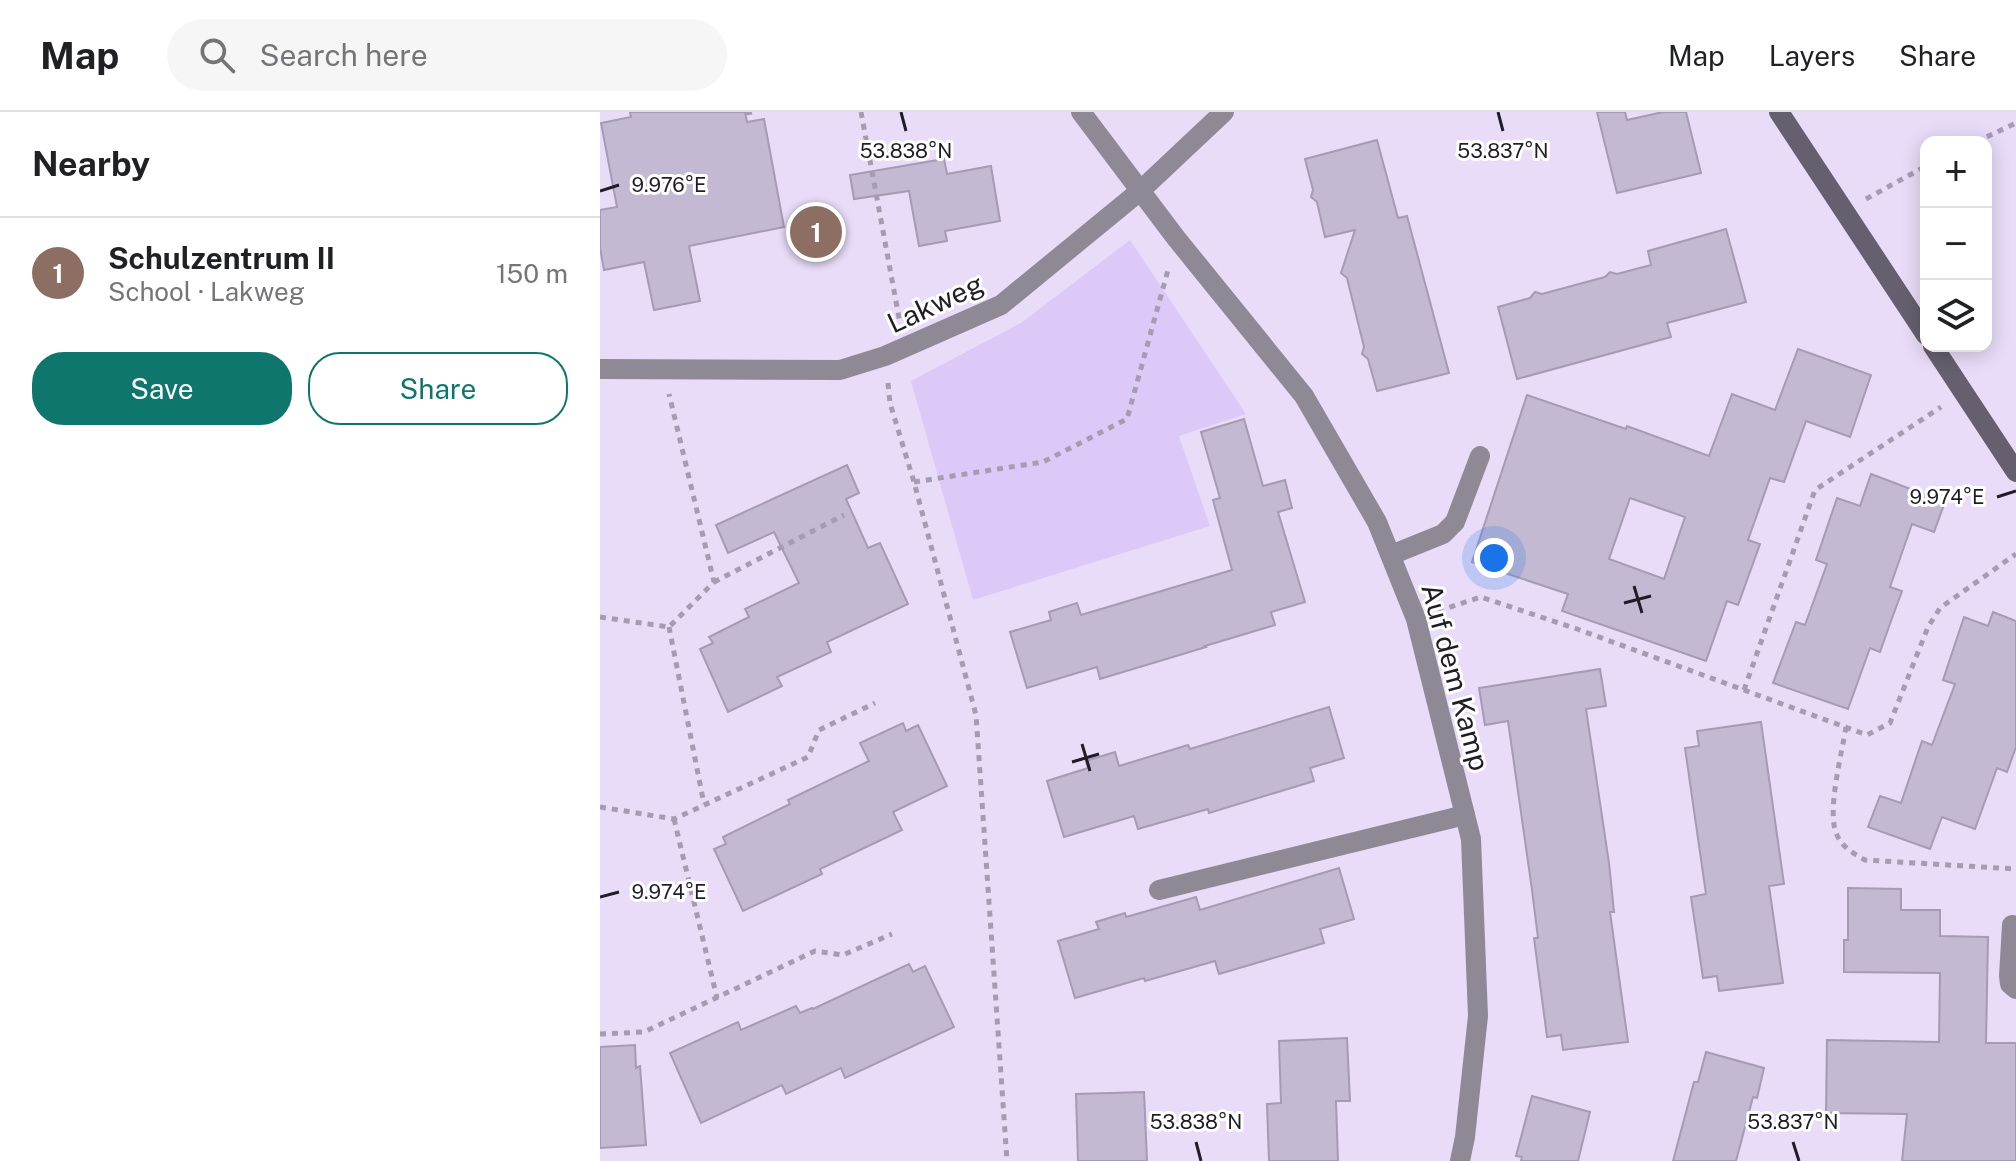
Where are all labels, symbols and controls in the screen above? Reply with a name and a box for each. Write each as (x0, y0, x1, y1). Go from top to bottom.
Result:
search box (167, 19, 727, 91)
text: Map (40, 33, 119, 78)
icon: search (195, 33, 239, 77)
text: Search here (259, 37, 428, 73)
text: Map (1668, 39, 1725, 72)
text: Layers (1769, 39, 1855, 72)
text: Share (1899, 39, 1976, 72)
map controls (1920, 136, 1992, 352)
button: + (1920, 136, 1992, 208)
text: 53.838°N (860, 139, 952, 163)
text: 53.837°N (1457, 139, 1549, 163)
text: Nearby (32, 144, 150, 184)
text: 9.976°E (632, 173, 706, 197)
pin: 1 (790, 202, 842, 262)
button: − (1920, 208, 1992, 280)
text: Schulzentrum II (108, 240, 335, 276)
text: 1 (52, 258, 64, 289)
text: 150 m (496, 258, 568, 289)
street label: Lakweg (882, 266, 988, 340)
text: School · Lakweg (108, 276, 305, 307)
button: layers (1920, 280, 1992, 352)
button: Save (32, 352, 292, 425)
button: Share (308, 352, 568, 425)
text: 9.974°E (1910, 485, 1984, 509)
your location (1474, 538, 1514, 578)
street label: Auf dem Kamp (1415, 580, 1497, 774)
text: 9.974°E (632, 880, 706, 904)
text: 53.838°N (1150, 1110, 1242, 1134)
text: 53.837°N (1747, 1110, 1839, 1134)

